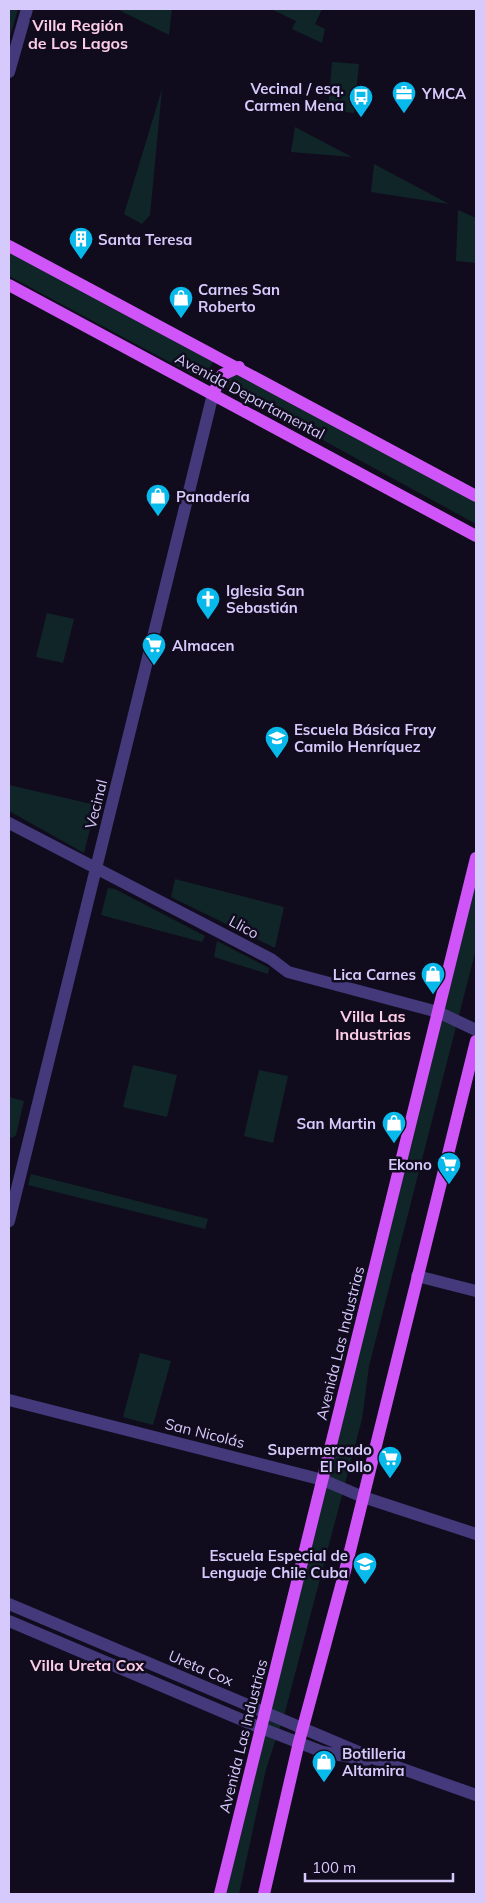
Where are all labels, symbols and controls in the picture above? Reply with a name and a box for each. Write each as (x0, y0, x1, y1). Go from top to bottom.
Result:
district label: Villa Región de Los Lagos (28, 15, 128, 53)
place label: Vecinal / esq. Carmen Mena (244, 79, 344, 115)
office icon: YMCA (391, 80, 417, 114)
bus stop icon: Vecinal / esq. Carmen Mena (348, 84, 374, 118)
place label: YMCA (421, 84, 467, 103)
building icon: Santa Teresa (68, 226, 94, 260)
place label: Santa Teresa (98, 230, 192, 249)
place label: Carnes San Roberto (198, 280, 280, 316)
shop icon: Carnes San Roberto (168, 285, 194, 319)
street label: Avenida Departamental (172, 349, 328, 443)
shop icon: Panadería (145, 483, 171, 517)
place label: Panadería (176, 487, 250, 506)
place label: Iglesia San Sebastián (226, 581, 305, 617)
church icon: Iglesia San Sebastián (195, 586, 221, 620)
supermarket icon: Almacen (141, 632, 167, 666)
place label: Almacen (172, 636, 235, 655)
place label: Escuela Básica Fray Camilo Henríquez (294, 720, 437, 756)
school or university icon: Escuela Básica Fray Camilo Henríquez (264, 725, 290, 759)
street label: Vecinal (81, 777, 111, 831)
street label: Llico (226, 911, 262, 943)
shop icon: Lica Carnes (420, 961, 446, 995)
place label: Lica Carnes (333, 965, 416, 984)
district label: Villa Las Industrias (335, 1006, 411, 1044)
shop icon: San Martin (381, 1110, 407, 1144)
place label: San Martin (297, 1114, 376, 1133)
supermarket icon: Ekono (436, 1151, 462, 1185)
place label: Ekono (388, 1155, 432, 1174)
street label: Avenida Las Industrias (312, 1264, 368, 1422)
street label: San Nicolás (163, 1414, 247, 1452)
place label: Supermercado El Pollo (267, 1440, 372, 1476)
supermarket icon: Supermercado El Pollo (377, 1445, 403, 1479)
place label: Escuela Especial de Lenguaje Chile Cuba (201, 1546, 348, 1582)
school or university icon: Escuela Especial de Lenguaje Chile Cuba (352, 1551, 378, 1585)
street label: Ureta Cox (166, 1646, 236, 1690)
district label: Villa Ureta Cox (29, 1655, 144, 1675)
street label: Avenida Las Industrias (215, 1657, 271, 1815)
place label: Botilleria Altamira (342, 1744, 406, 1780)
shop icon: Botilleria Altamira (311, 1749, 337, 1783)
scale bar (305, 1850, 452, 1882)
text: 100 m (312, 1858, 356, 1877)

